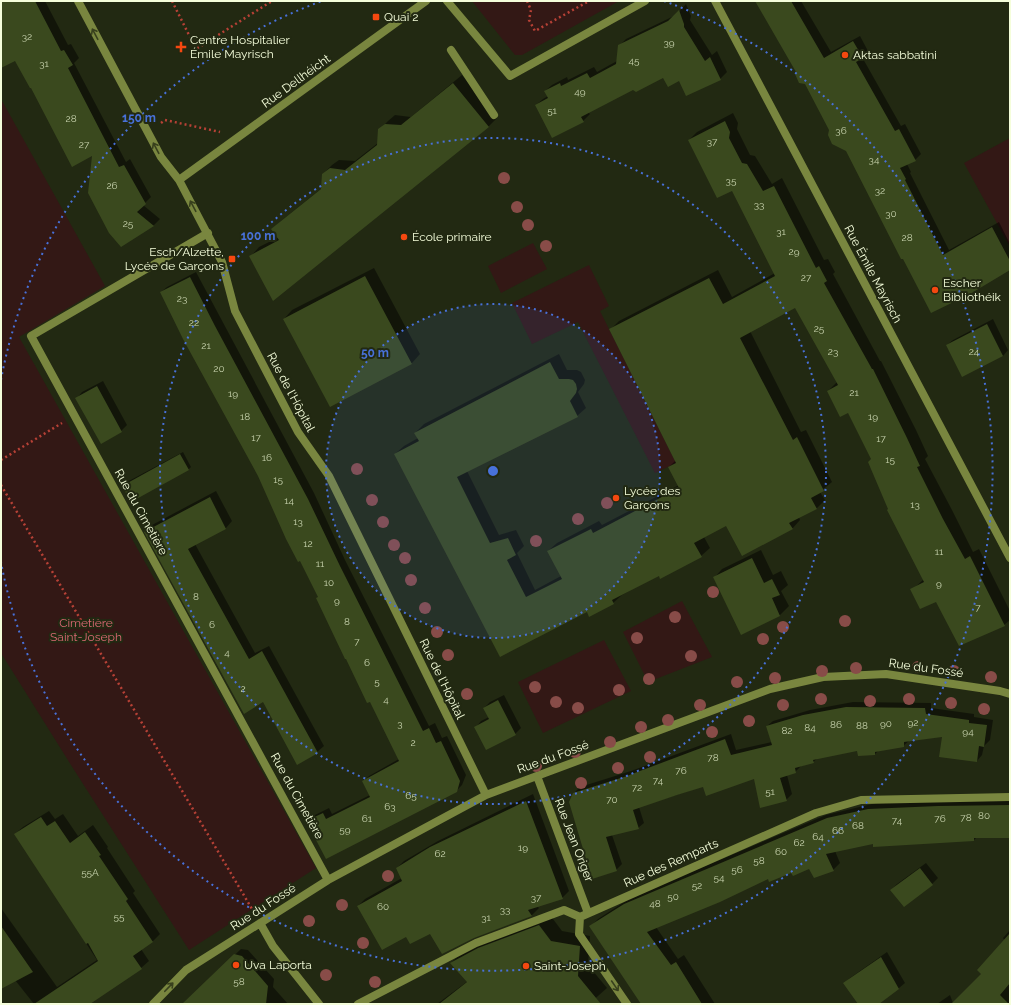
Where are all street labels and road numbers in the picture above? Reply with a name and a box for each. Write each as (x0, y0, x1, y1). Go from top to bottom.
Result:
street label: Rue Dellhéicht (259, 51, 333, 111)
street label: Rue Émile Mayrisch (841, 223, 905, 325)
street label: Rue de l'Hôpital (264, 350, 318, 435)
street label: Rue du Cimetière (112, 467, 170, 557)
street label: Rue de l'Hôpital (416, 636, 468, 722)
street label: Rue du Fossé (888, 656, 964, 680)
street label: Rue du Fossé (515, 738, 591, 776)
street label: Rue du Cimetière (268, 751, 326, 841)
street label: Rue Jean Origer (552, 796, 597, 885)
street label: Rue des Remparts (622, 836, 721, 890)
street label: Rue du Fossé (228, 881, 298, 933)

